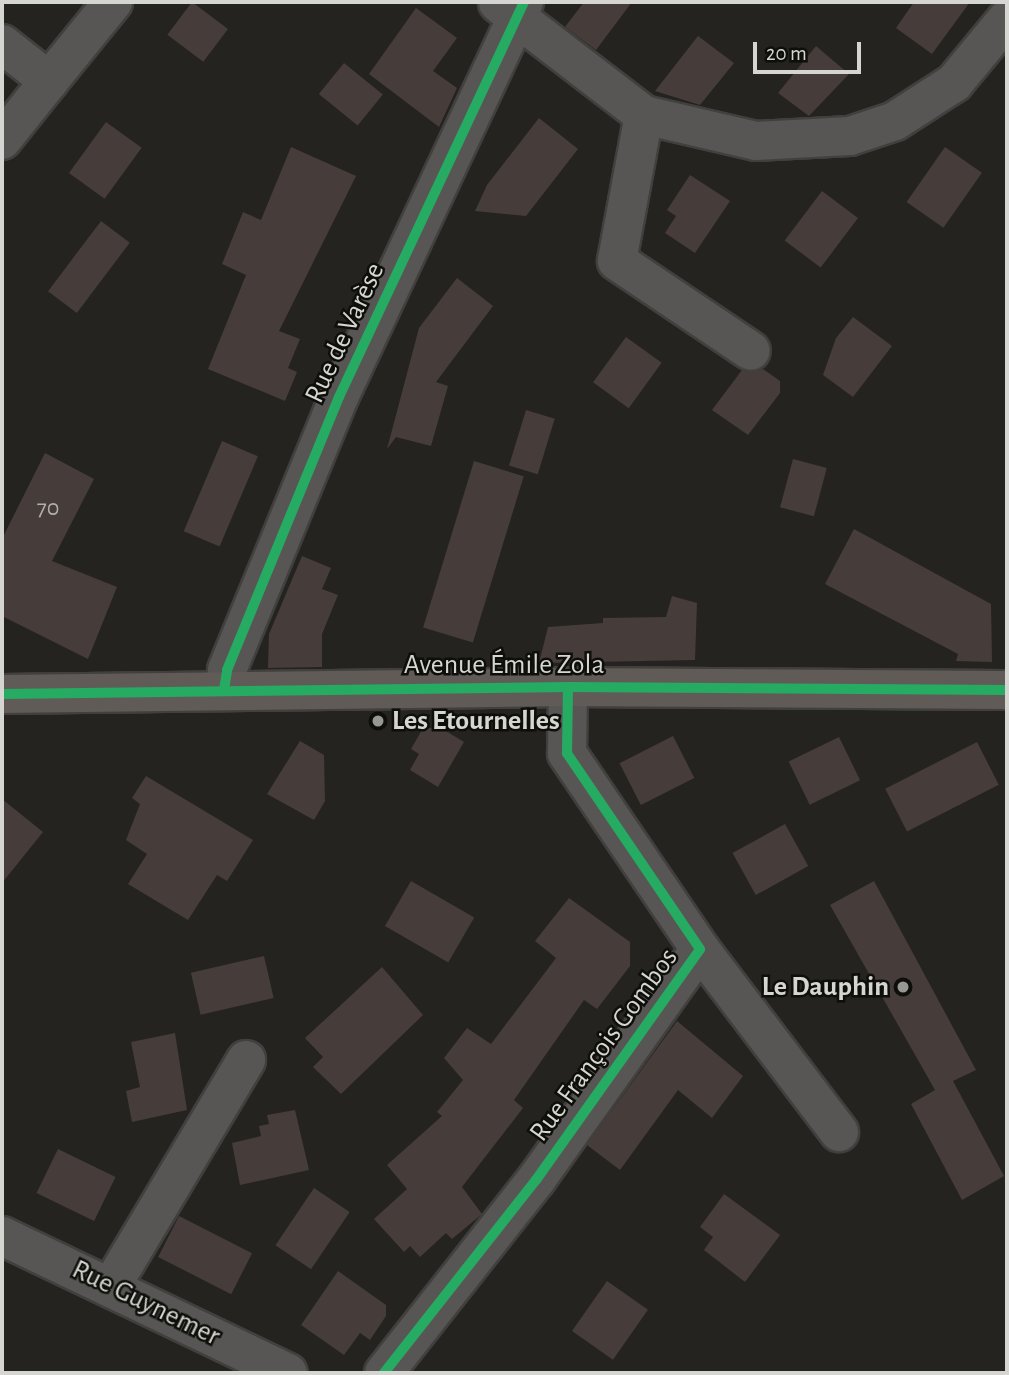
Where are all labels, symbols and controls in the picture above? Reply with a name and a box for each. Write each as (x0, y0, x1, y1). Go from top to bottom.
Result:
scale bar (757, 28, 866, 72)
text: 20 m (766, 43, 807, 64)
street label: Rue de Varèse (298, 258, 392, 408)
house number: 70 (37, 495, 59, 523)
street label: Avenue Émile Zola (404, 648, 604, 682)
place label: Les Etournelles (392, 704, 560, 738)
marker: Les Etournelles (370, 713, 386, 729)
street label: Rue François Gombos (523, 942, 685, 1148)
place label: Le Dauphin (762, 970, 889, 1004)
marker: Le Dauphin (895, 979, 911, 995)
street label: Rue Guynemer (66, 1253, 226, 1353)

